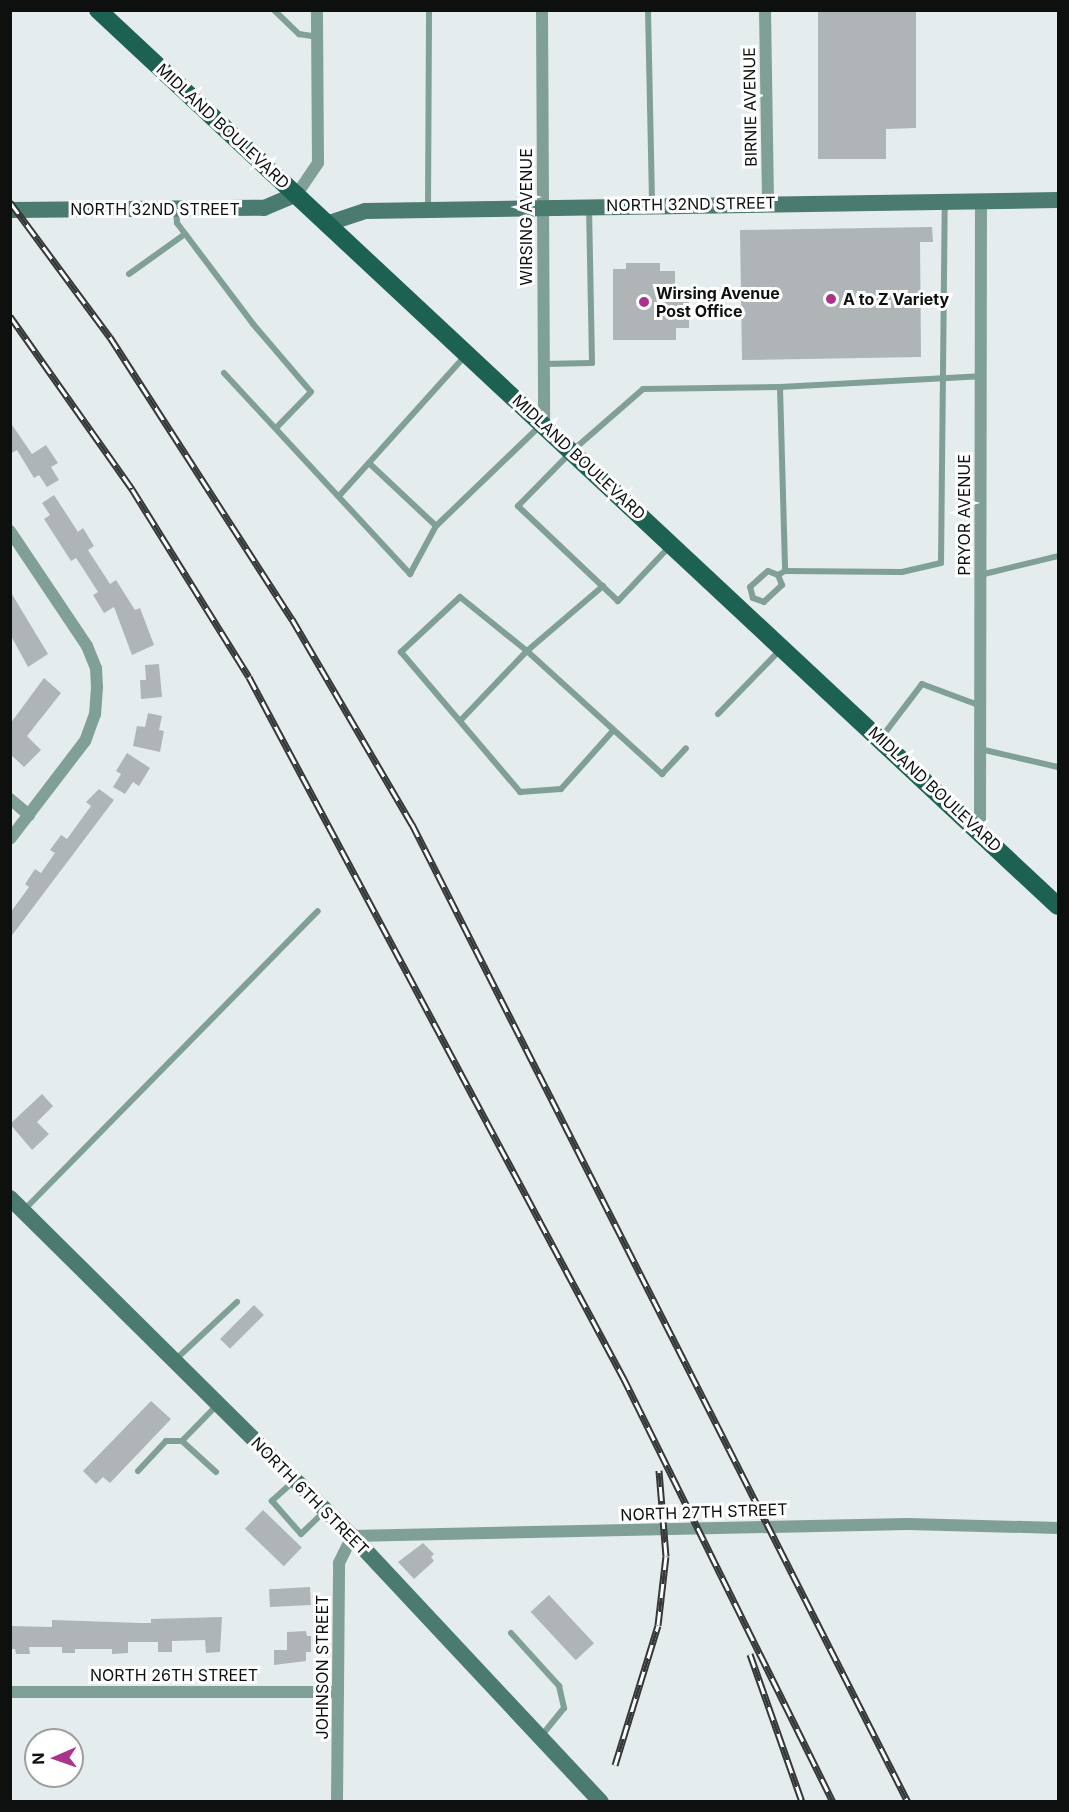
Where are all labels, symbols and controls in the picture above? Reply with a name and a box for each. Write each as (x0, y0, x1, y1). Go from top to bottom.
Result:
street label: BIRNIE AVENUE (739, 47, 761, 167)
street label: MIDLAND BOULEVARD (153, 59, 293, 193)
street label: WIRSING AVENUE (516, 148, 536, 286)
street label: NORTH 32ND STREET (606, 193, 776, 215)
street label: NORTH 32ND STREET (70, 199, 240, 219)
place label: Wirsing Avenue Post Office (656, 283, 780, 321)
place label: A to Z Variety (843, 289, 949, 309)
marker: A to Z Variety (824, 292, 838, 306)
marker: Wirsing Avenue Post Office (637, 295, 651, 309)
street label: MIDLAND BOULEVARD (509, 390, 649, 524)
street label: PRYOR AVENUE (954, 454, 974, 576)
street label: MIDLAND BOULEVARD (865, 722, 1005, 856)
street label: NORTH 6TH STREET (247, 1433, 373, 1559)
street label: NORTH 27TH STREET (620, 1499, 788, 1525)
street label: JOHNSON STREET (312, 1595, 332, 1739)
street label: NORTH 26TH STREET (90, 1665, 258, 1685)
north arrow (24, 1728, 84, 1788)
text: N (28, 1752, 48, 1765)

